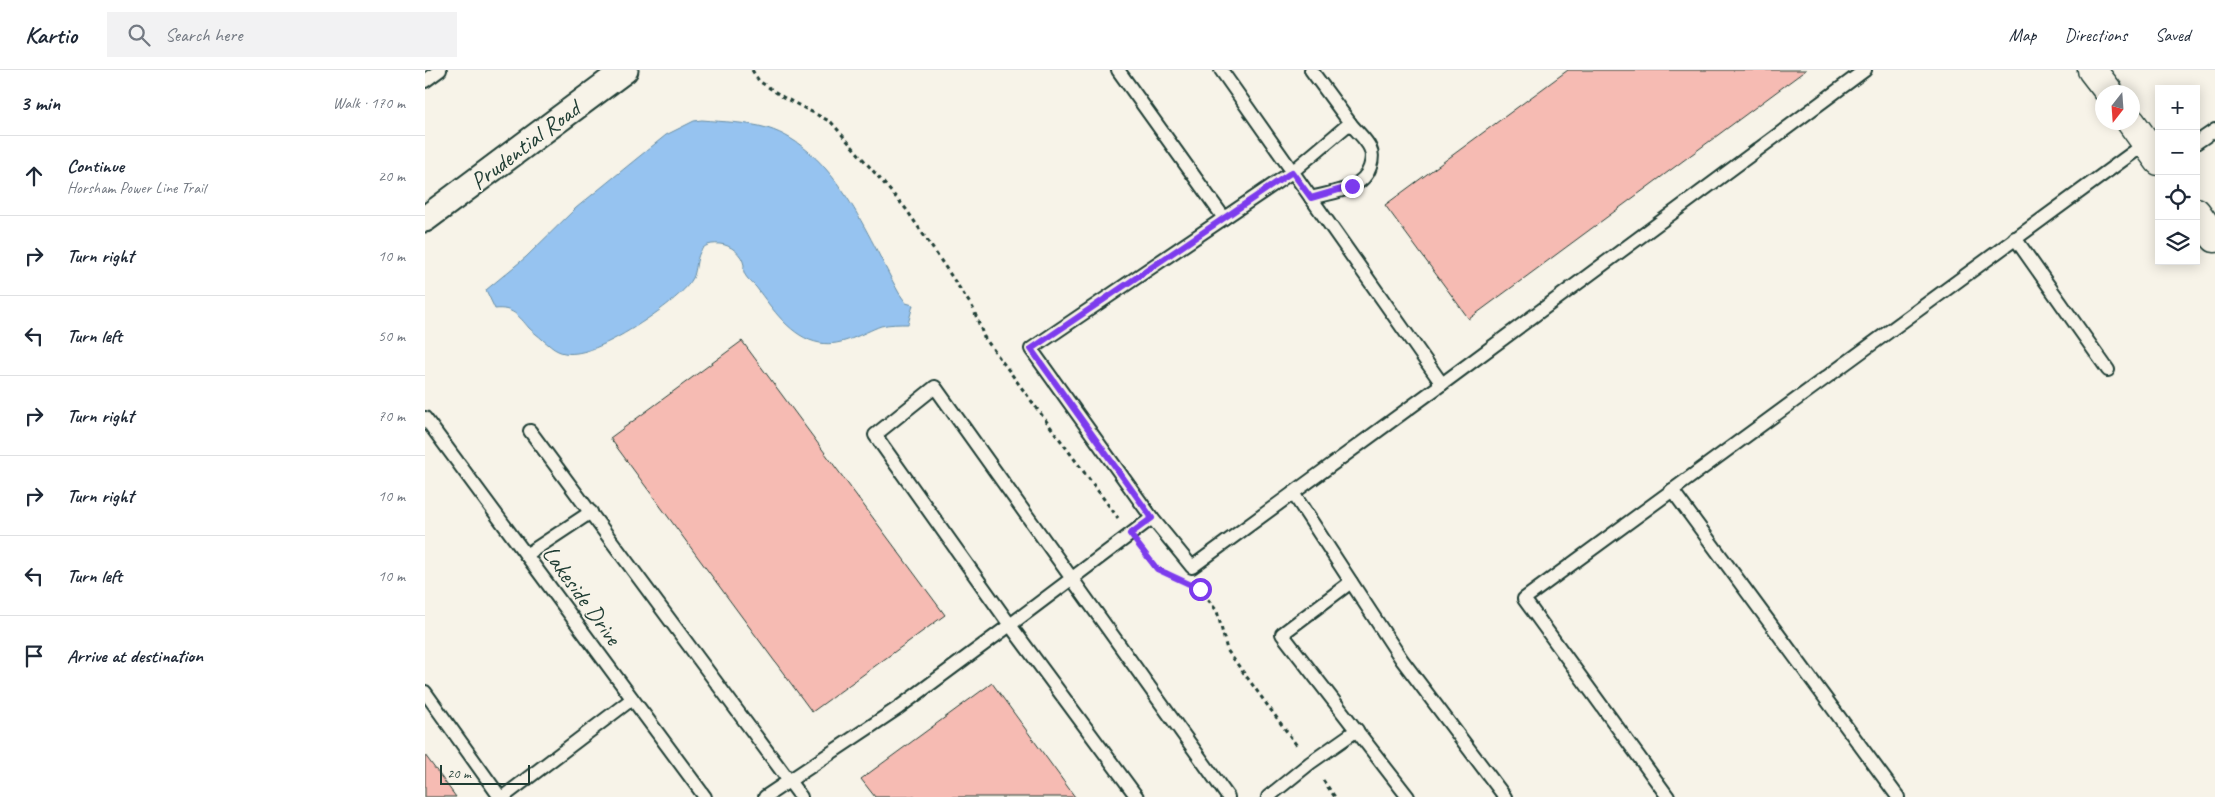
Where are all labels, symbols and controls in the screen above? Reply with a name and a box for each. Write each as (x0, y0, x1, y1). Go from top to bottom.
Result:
search box (107, 12, 457, 57)
text: Kartio (25, 20, 77, 50)
icon: search (125, 21, 153, 49)
text: Search here (165, 23, 242, 47)
text: Map (2009, 24, 2036, 46)
text: Directions (2064, 24, 2127, 46)
text: Saved (2155, 24, 2190, 46)
north arrow (2095, 85, 2140, 130)
map controls (2155, 85, 2200, 265)
button: + (2155, 85, 2200, 130)
text: 3 min (20, 90, 60, 116)
street label: Prudential Road (464, 92, 589, 196)
text: Walk · 170 m (333, 93, 405, 113)
button: − (2155, 130, 2200, 175)
text: Continue (67, 154, 124, 178)
icon: ahead (20, 162, 48, 190)
text: 20 m (378, 166, 405, 186)
route end (1341, 175, 1364, 198)
button: locate (2155, 175, 2200, 220)
text: Horsham Power Line Trail (67, 178, 206, 198)
button: layers (2155, 220, 2200, 265)
icon: right (20, 242, 48, 270)
text: Turn right (67, 244, 134, 268)
text: 10 m (378, 246, 405, 266)
icon: left (20, 322, 48, 350)
text: Turn left (67, 324, 122, 348)
text: 50 m (378, 326, 405, 346)
icon: right (20, 402, 48, 430)
text: Turn right (67, 404, 134, 428)
text: 70 m (378, 406, 405, 426)
icon: right (20, 482, 48, 510)
text: Turn right (67, 484, 134, 508)
text: 10 m (378, 486, 405, 506)
street label: Lakeside Drive (536, 539, 630, 653)
icon: left (20, 562, 48, 590)
text: Turn left (67, 564, 122, 588)
text: 10 m (378, 566, 405, 586)
route start (1189, 578, 1212, 601)
icon: arrive (20, 642, 48, 670)
text: Arrive at destination (67, 644, 203, 668)
scale bar (440, 762, 530, 785)
text: 20 m (447, 765, 471, 782)

